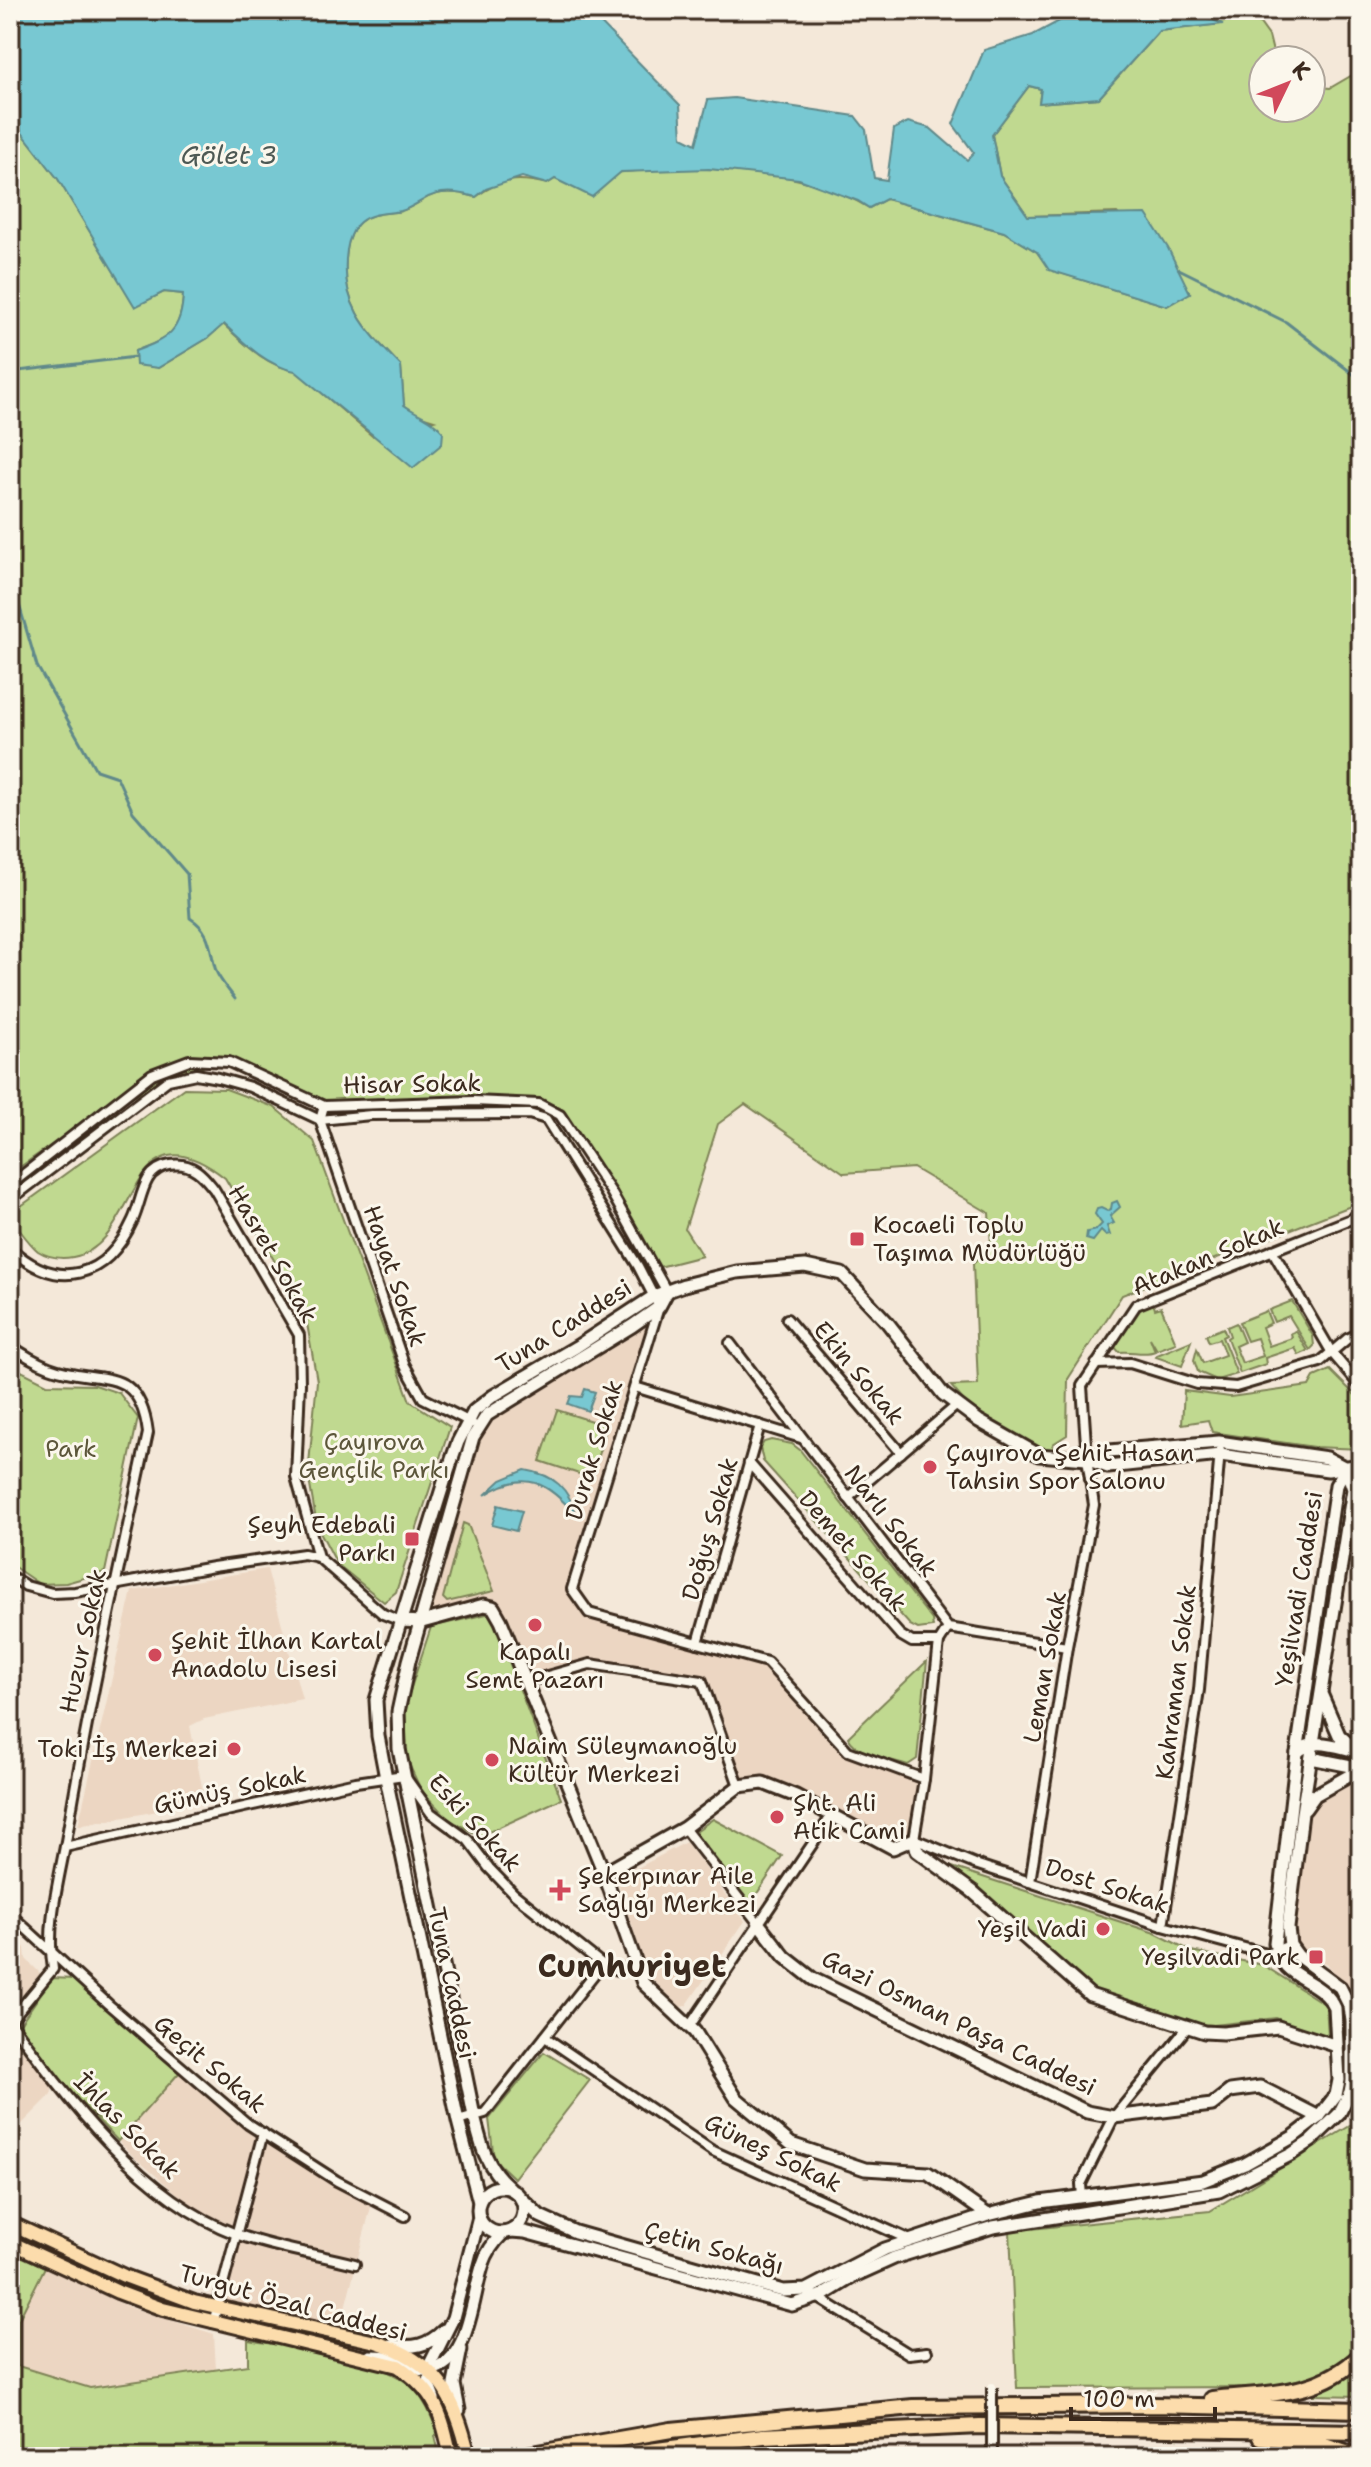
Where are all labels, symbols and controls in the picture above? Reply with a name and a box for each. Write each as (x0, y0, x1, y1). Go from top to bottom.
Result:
north arrow (1247, 44, 1327, 124)
text: K (1286, 55, 1317, 86)
water label: Gölet 3 (181, 137, 277, 172)
street label: Hisar Sokak (343, 1067, 481, 1101)
street label: Hasret Sokak (220, 1179, 326, 1329)
street label: Hayat Sokak (356, 1201, 434, 1351)
place label: Kocaeli Toplu Taşıma Müdürlüğü (873, 1209, 1086, 1269)
street label: Atakan Sokak (1127, 1211, 1289, 1303)
marker: Kocaeli Toplu Taşıma Müdürlüğü (848, 1230, 866, 1248)
street label: Tuna Caddesi (490, 1272, 638, 1380)
street label: Ekin Sokak (806, 1314, 912, 1432)
street label: Durak Sokak (557, 1376, 631, 1524)
park label: Çayırova Gençlik Parkı (299, 1426, 449, 1486)
park label: Park (45, 1433, 97, 1465)
place label: Çayırova Şehit Hasan Tahsin Spor Salonu (946, 1437, 1194, 1497)
street label: Doğuş Sokak (674, 1454, 746, 1604)
street label: Narlı Sokak (837, 1458, 945, 1584)
marker: Çayırova Şehit Hasan Tahsin Spor Salonu (921, 1458, 939, 1476)
street label: Demet Sokak (792, 1484, 914, 1618)
street label: Yeşilvadi Caddesi (1268, 1489, 1330, 1689)
place label: Şeyh Edebali Parkı (248, 1509, 396, 1569)
marker: Şeyh Edebali Parkı (403, 1530, 421, 1548)
street label: Huzur Sokak (52, 1566, 114, 1716)
street label: Kahraman Sokak (1148, 1583, 1204, 1781)
street label: Leman Sokak (1016, 1589, 1074, 1745)
marker: Kapalı Semt Pazarı (526, 1616, 544, 1634)
place label: Şehit İlhan Kartal Anadolu Lisesi (171, 1625, 383, 1685)
place label: Kapalı Semt Pazarı (466, 1636, 604, 1696)
marker: Şehit İlhan Kartal Anadolu Lisesi (146, 1646, 164, 1664)
place label: Naim Süleymanoğlu Kültür Merkezi (508, 1730, 737, 1790)
place label: Toki İş Merkezi (38, 1733, 218, 1765)
marker: Toki İş Merkezi (225, 1740, 243, 1758)
marker: Naim Süleymanoğlu Kültür Merkezi (483, 1751, 501, 1769)
street label: Gümüş Sokak (151, 1758, 309, 1822)
street label: Eski Sokak (421, 1767, 529, 1879)
place label: Şht. Ali Atik Cami (793, 1787, 905, 1847)
marker: Şht. Ali Atik Cami (768, 1808, 786, 1826)
street label: Dost Sokak (1041, 1851, 1173, 1921)
place label: Şekerpınar Aile Sağlığı Merkezi (578, 1860, 756, 1920)
marker: Şekerpınar Aile Sağlığı Merkezi (549, 1879, 571, 1901)
street label: Tuna Caddesi (420, 1904, 484, 2062)
place label: Yeşil Vadi (978, 1913, 1087, 1945)
marker: Yeşil Vadi (1094, 1920, 1112, 1938)
place label: Yeşilvadi Park (1141, 1941, 1300, 1973)
street label: Gazi Osman Paşa Caddesi (816, 1943, 1102, 2103)
district label: Cumhuriyet (538, 1944, 727, 1987)
marker: Yeşilvadi Park (1307, 1948, 1325, 1966)
street label: Geçit Sokak (147, 2008, 273, 2120)
street label: İhlas Sokak (67, 2066, 187, 2186)
street label: Güneş Sokak (699, 2106, 847, 2200)
street label: Çetin Sokağı (641, 2214, 787, 2282)
street label: Turgut Özal Caddesi (176, 2257, 410, 2349)
scale bar (1071, 2371, 1215, 2421)
text: 100 m (1083, 2383, 1155, 2415)

